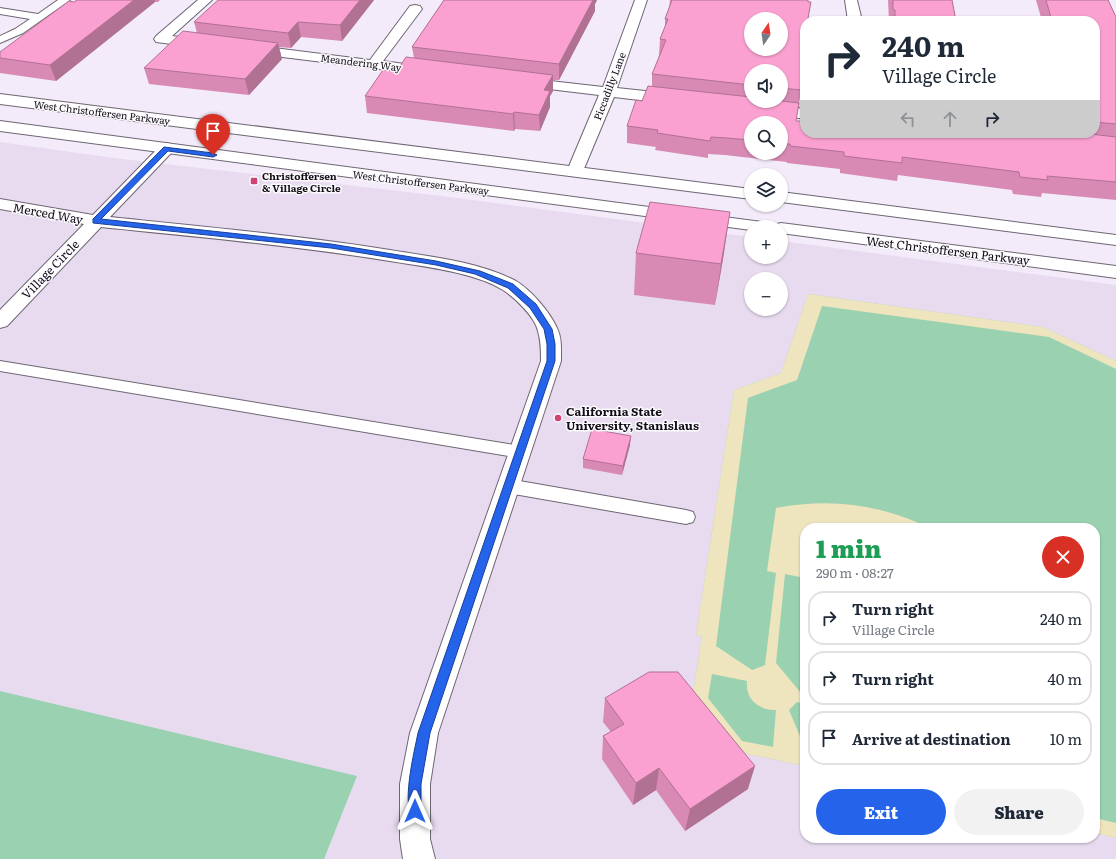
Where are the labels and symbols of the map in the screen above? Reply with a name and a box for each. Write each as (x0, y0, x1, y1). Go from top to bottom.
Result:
north arrow (744, 12, 788, 56)
street label: Meandering Way (320, 50, 403, 74)
street label: Piccadilly Lane (589, 50, 629, 122)
street label: West Christoffersen Parkway (33, 96, 171, 128)
pin (196, 114, 230, 155)
street label: West Christoffersen Parkway (352, 166, 490, 198)
place label: Christoffersen & Village Circle (262, 168, 341, 195)
marker: Christoffersen & Village Circle (249, 176, 259, 186)
street label: Merced Way (11, 198, 85, 228)
street label: West Christoffersen Parkway (865, 231, 1031, 269)
street label: Village Circle (17, 235, 83, 303)
place label: California State University, Stanislaus (566, 402, 699, 434)
marker: California State University, Stanislaus (553, 413, 563, 423)
position arrow (394, 790, 436, 832)

